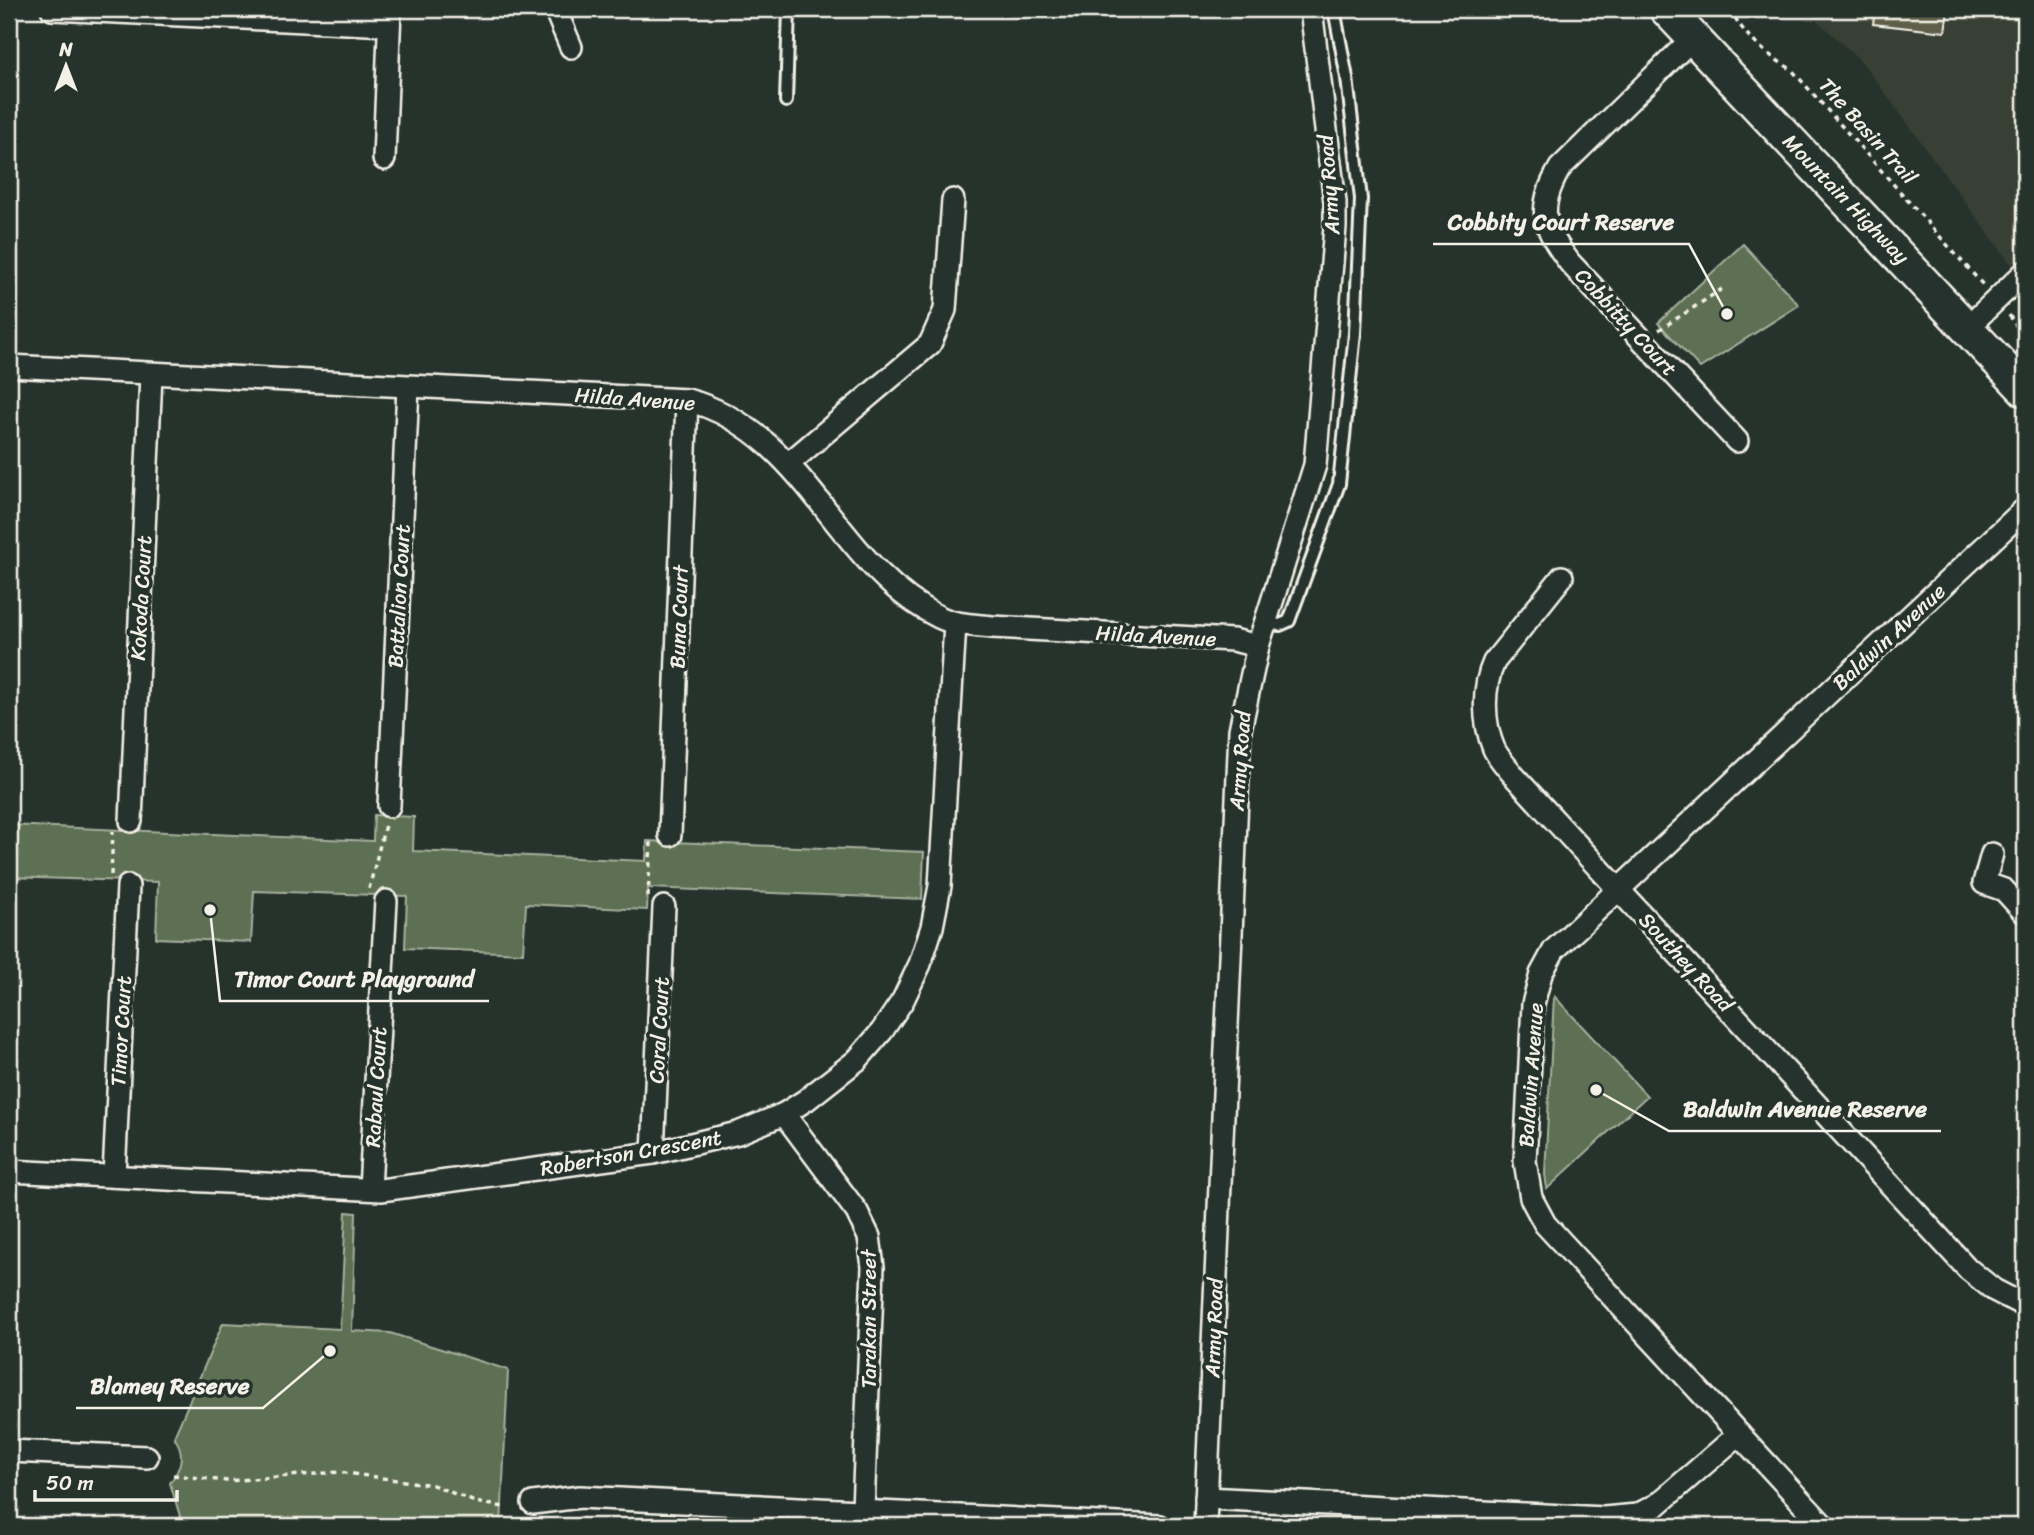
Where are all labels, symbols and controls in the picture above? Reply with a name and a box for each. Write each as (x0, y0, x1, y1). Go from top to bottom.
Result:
north arrow (32, 32, 102, 102)
text: N (58, 33, 73, 66)
street label: The Basin Trail (1809, 68, 1928, 195)
street label: Mountain Highway (1773, 124, 1919, 274)
street label: Army Road (1306, 132, 1352, 237)
callout: Cobbity Court Reserve (1433, 200, 1689, 244)
text: Cobbity Court Reserve (1447, 202, 1674, 243)
street label: Cobbitty Court (1565, 258, 1687, 386)
street label: Hilda Avenue (573, 376, 697, 422)
street label: Battalion Court (376, 523, 422, 669)
street label: Kokoda Court (119, 535, 163, 661)
street label: Buna Court (658, 563, 700, 669)
street label: Baldwin Avenue (1823, 574, 1955, 700)
street label: Hilda Avenue (1095, 614, 1217, 658)
street label: Army Road (1217, 708, 1263, 813)
street label: Southey Road (1629, 903, 1744, 1023)
callout: Timor Court Playground (220, 957, 489, 1001)
text: Timor Court Playground (234, 959, 476, 1000)
street label: Timor Court (99, 975, 143, 1087)
street label: Coral Court (637, 976, 681, 1084)
street label: Baldwin Avenue (1507, 1001, 1555, 1149)
street label: Rabaul Court (354, 1026, 398, 1148)
callout: Baldwin Avenue Reserve (1669, 1087, 1941, 1131)
text: Baldwin Avenue Reserve (1683, 1089, 1927, 1130)
street label: Robertson Crescent (537, 1118, 725, 1188)
street label: Tarakan Street (850, 1248, 888, 1389)
street label: Army Road (1193, 1276, 1235, 1380)
callout: Blamey Reserve (76, 1364, 263, 1408)
text: Blamey Reserve (90, 1366, 250, 1407)
scale bar (35, 1458, 177, 1502)
text: 50 m (46, 1464, 94, 1502)

